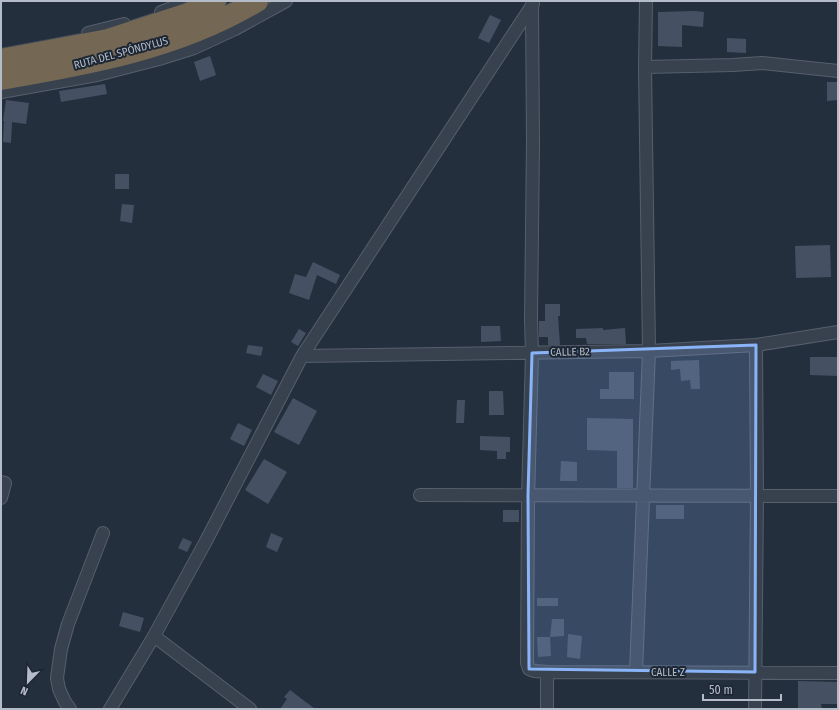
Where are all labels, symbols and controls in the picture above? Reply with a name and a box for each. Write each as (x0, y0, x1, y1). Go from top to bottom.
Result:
street label: RUTA DEL SPÓNDYLUS (72, 33, 170, 72)
street label: CALLE B2 (550, 345, 590, 359)
north arrow (8, 662, 48, 702)
street label: CALLE Z (651, 666, 685, 679)
scale bar (703, 676, 781, 702)
text: N (19, 683, 30, 698)
text: 50 m (709, 683, 733, 697)

